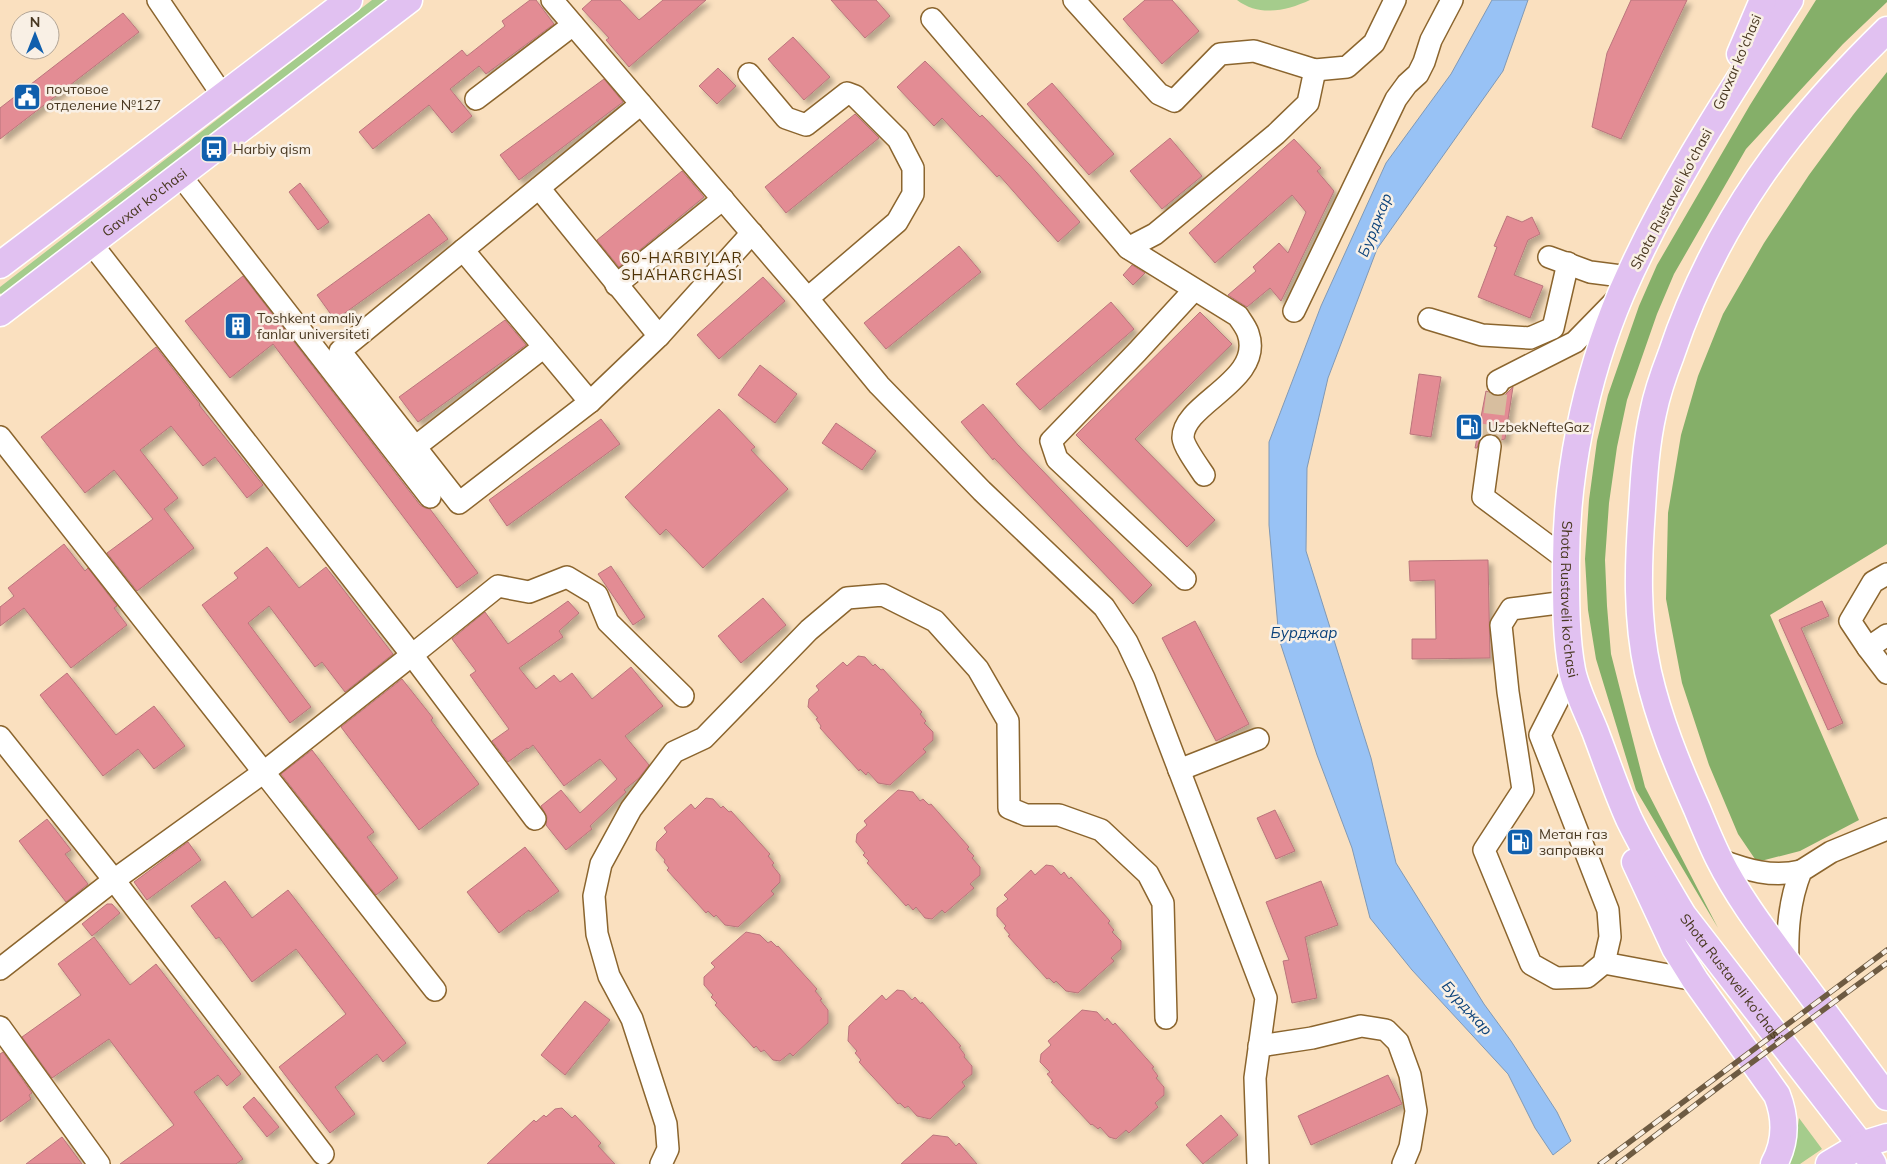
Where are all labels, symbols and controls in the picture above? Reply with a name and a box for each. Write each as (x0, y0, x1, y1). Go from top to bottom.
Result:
north arrow (10, 10, 60, 60)
street label: Gavxar ko'chasi (1709, 11, 1765, 113)
text: N (30, 13, 40, 31)
place label: почтовое отделение №127 (46, 80, 161, 114)
public building icon: почтовое отделение №127 (12, 82, 42, 112)
street label: Shota Rustaveli ko'chasi (1626, 126, 1716, 272)
bus stop icon: Harbiy qism (199, 134, 229, 164)
place label: Harbiy qism (233, 140, 311, 158)
street label: Gavxar ko'chasi (98, 164, 191, 241)
water label: Бурджар (1353, 190, 1396, 259)
district label: 60-HARBIYLAR SHAHARCHASI (621, 248, 743, 284)
place label: Toshkent amaliy fanlar universiteti (257, 309, 369, 343)
building icon: Toshkent amaliy fanlar universiteti (223, 311, 253, 341)
fuel station icon: UzbekNefteGaz (1454, 412, 1484, 442)
place label: UzbekNefteGaz (1488, 418, 1590, 436)
street label: Shota Rustaveli ko'chasi (1557, 520, 1582, 679)
water label: Бурджар (1271, 623, 1337, 642)
place label: Метан газ заправка (1539, 825, 1608, 859)
fuel station icon: Метан газ заправка (1505, 827, 1535, 857)
street label: Shota Rustaveli ko'chasi (1676, 910, 1787, 1045)
water label: Бурджар (1438, 976, 1497, 1039)

